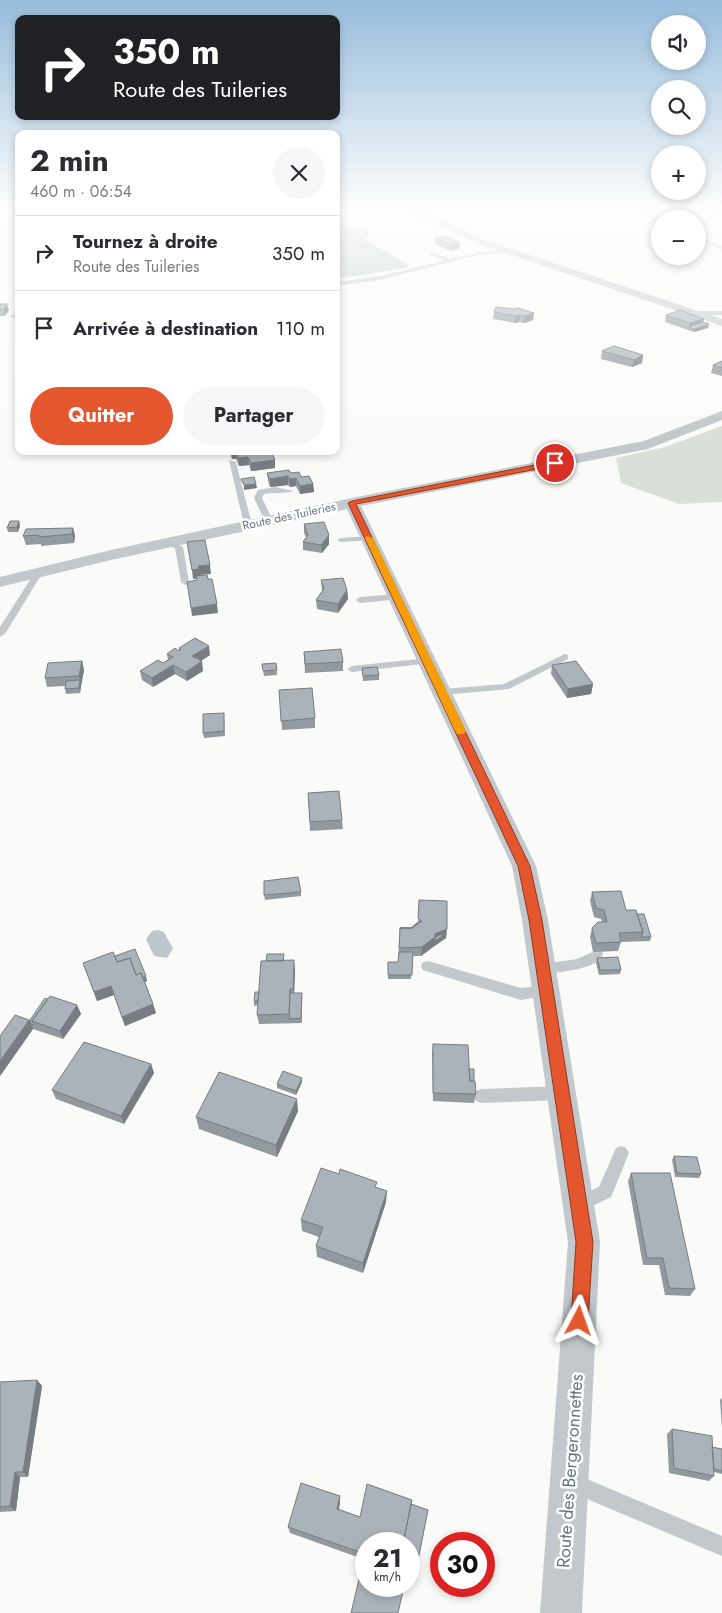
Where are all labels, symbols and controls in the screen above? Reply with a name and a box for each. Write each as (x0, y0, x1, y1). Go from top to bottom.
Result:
map controls (651, 15, 706, 265)
button: sound (651, 15, 706, 70)
text: 350 m (113, 27, 220, 77)
icon: right (30, 35, 95, 100)
text: Route des Tuileries (113, 73, 287, 105)
button: search (651, 80, 706, 135)
text: 2 min (30, 139, 109, 182)
button: + (651, 145, 706, 200)
button: close (273, 147, 325, 199)
text: 460 m · 06:54 (30, 180, 132, 203)
button: − (651, 210, 706, 265)
text: Tournez à droite (73, 228, 218, 255)
icon: right (30, 239, 58, 267)
text: 350 m (272, 240, 325, 267)
text: Route des Tuileries (73, 255, 200, 278)
icon: arrive (30, 314, 58, 342)
text: Arrivée à destination (73, 315, 258, 342)
text: 110 m (276, 315, 325, 342)
button: Quitter (30, 387, 173, 445)
button: Partager (183, 387, 325, 445)
pin (534, 442, 576, 484)
icon: arrive (541, 449, 569, 477)
street label: Route des Tuileries (241, 497, 337, 535)
position arrow (552, 1294, 604, 1346)
street label: Route des Bergeronnettes (550, 1373, 590, 1569)
speed limit sign: 30 (430, 1532, 495, 1597)
text: 21 (373, 1540, 402, 1576)
text: km/h (374, 1568, 401, 1586)

